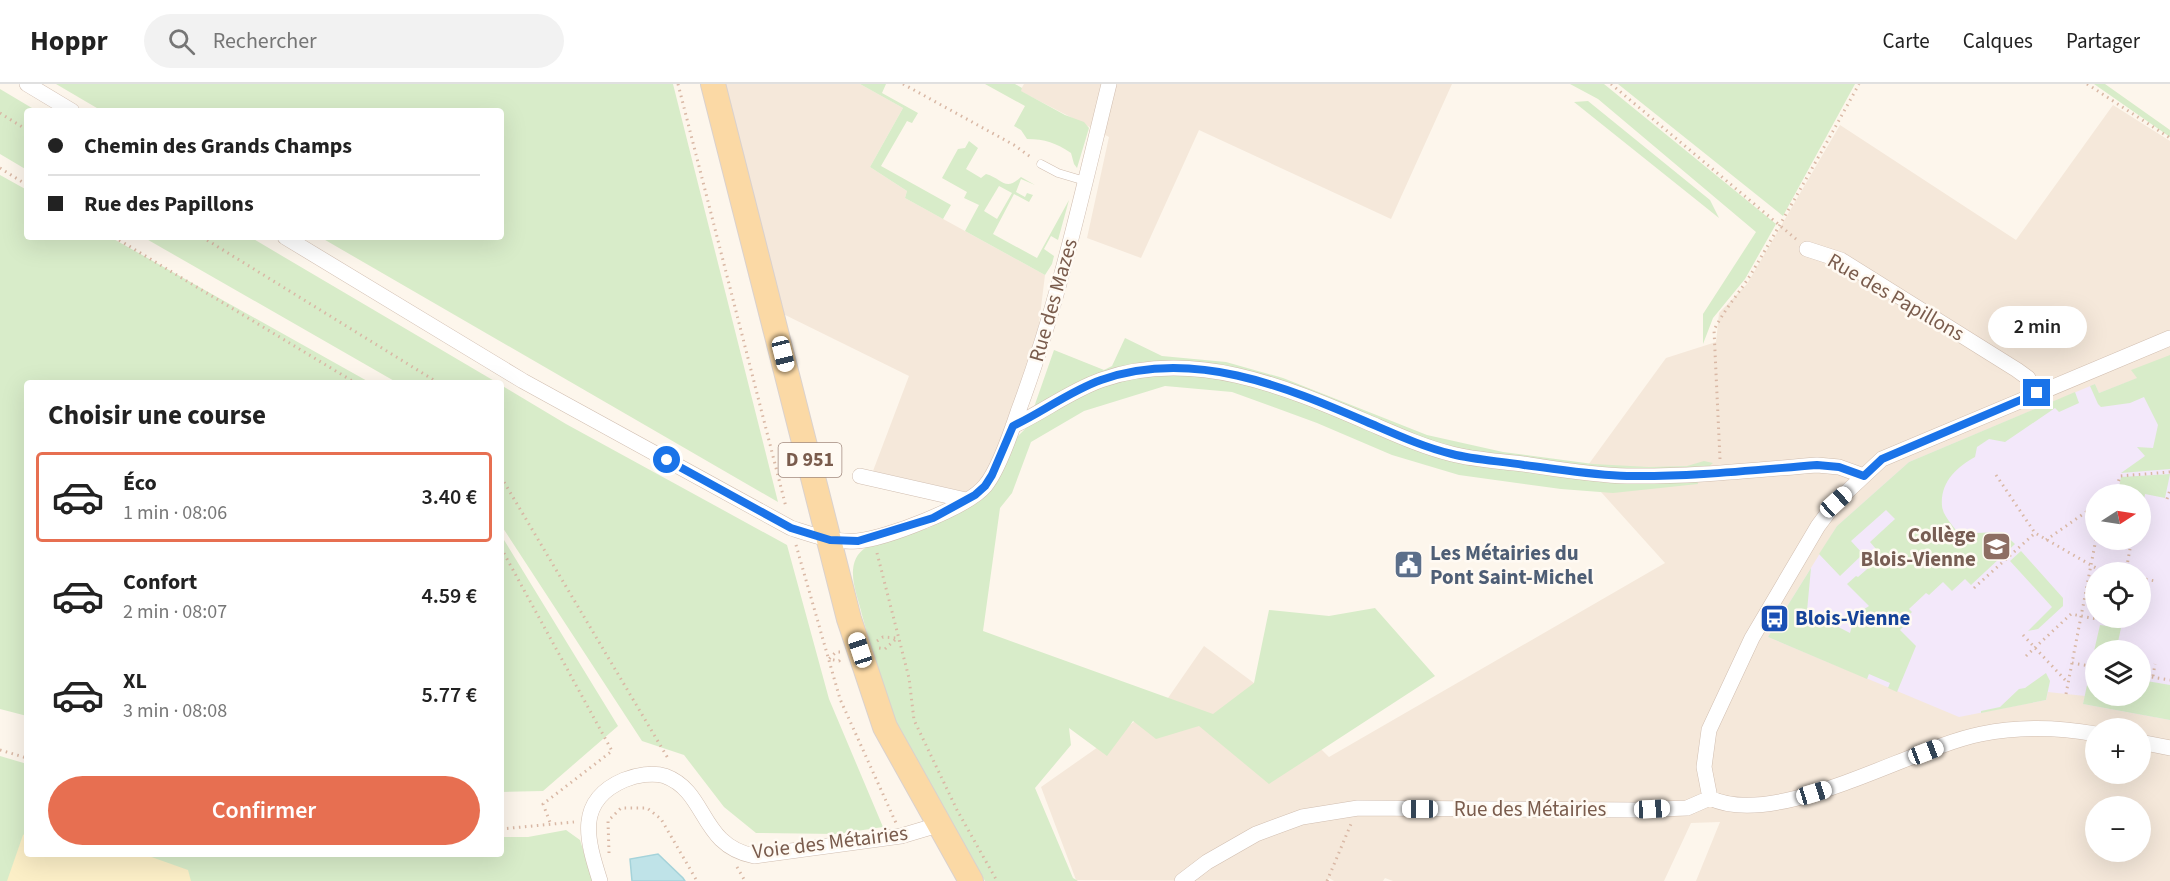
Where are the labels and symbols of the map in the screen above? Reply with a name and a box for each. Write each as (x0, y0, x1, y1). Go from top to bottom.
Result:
street label: Rue des Mazes (1021, 235, 1085, 365)
street label: Rue des Papillons (1822, 246, 1970, 349)
callout: 2 min (1988, 306, 2086, 348)
car (770, 334, 796, 374)
route end (2023, 379, 2050, 406)
road number: D 951 (778, 443, 842, 477)
route start (653, 446, 680, 473)
car (1817, 483, 1855, 521)
north arrow (2085, 484, 2151, 550)
place label: Collège Blois-Vienne (1861, 520, 1976, 574)
school or university icon: Collège Blois-Vienne (1981, 531, 2013, 563)
place label: Les Métairies du Pont Saint-Michel (1430, 538, 1593, 592)
public building icon: Les Métairies du Pont Saint-Michel (1393, 549, 1425, 581)
bus stop icon: Blois-Vienne (1758, 602, 1790, 634)
place label: Blois-Vienne (1795, 603, 1911, 633)
car (846, 630, 874, 670)
car (1906, 737, 1946, 767)
car (1794, 779, 1834, 807)
street label: Rue des Métairies (1454, 794, 1606, 824)
car (1634, 799, 1670, 819)
car (1402, 800, 1438, 818)
street label: Voie des Métairies (751, 818, 910, 866)

